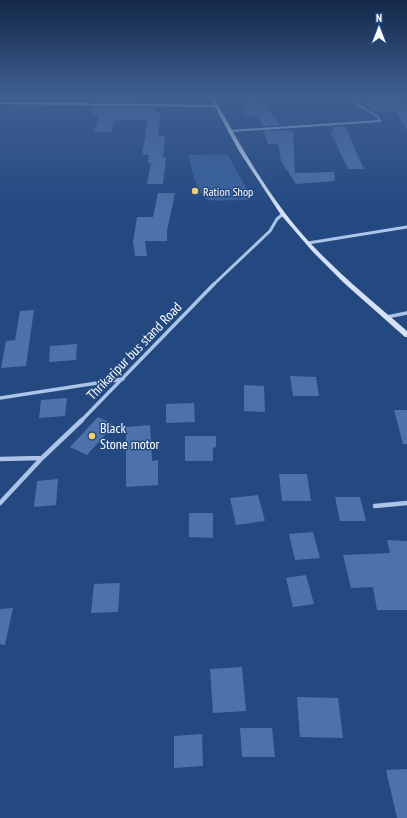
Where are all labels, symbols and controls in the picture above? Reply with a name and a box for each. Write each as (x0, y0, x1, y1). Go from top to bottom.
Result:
north arrow (359, 8, 399, 48)
text: N (376, 11, 382, 25)
place label: Ration Shop (203, 184, 253, 199)
marker: Ration Shop (190, 186, 200, 196)
street label: Thrikaripur bus stand Road (83, 298, 185, 404)
place label: Black Stone motor (100, 419, 160, 453)
marker: Black Stone motor (87, 431, 97, 441)

